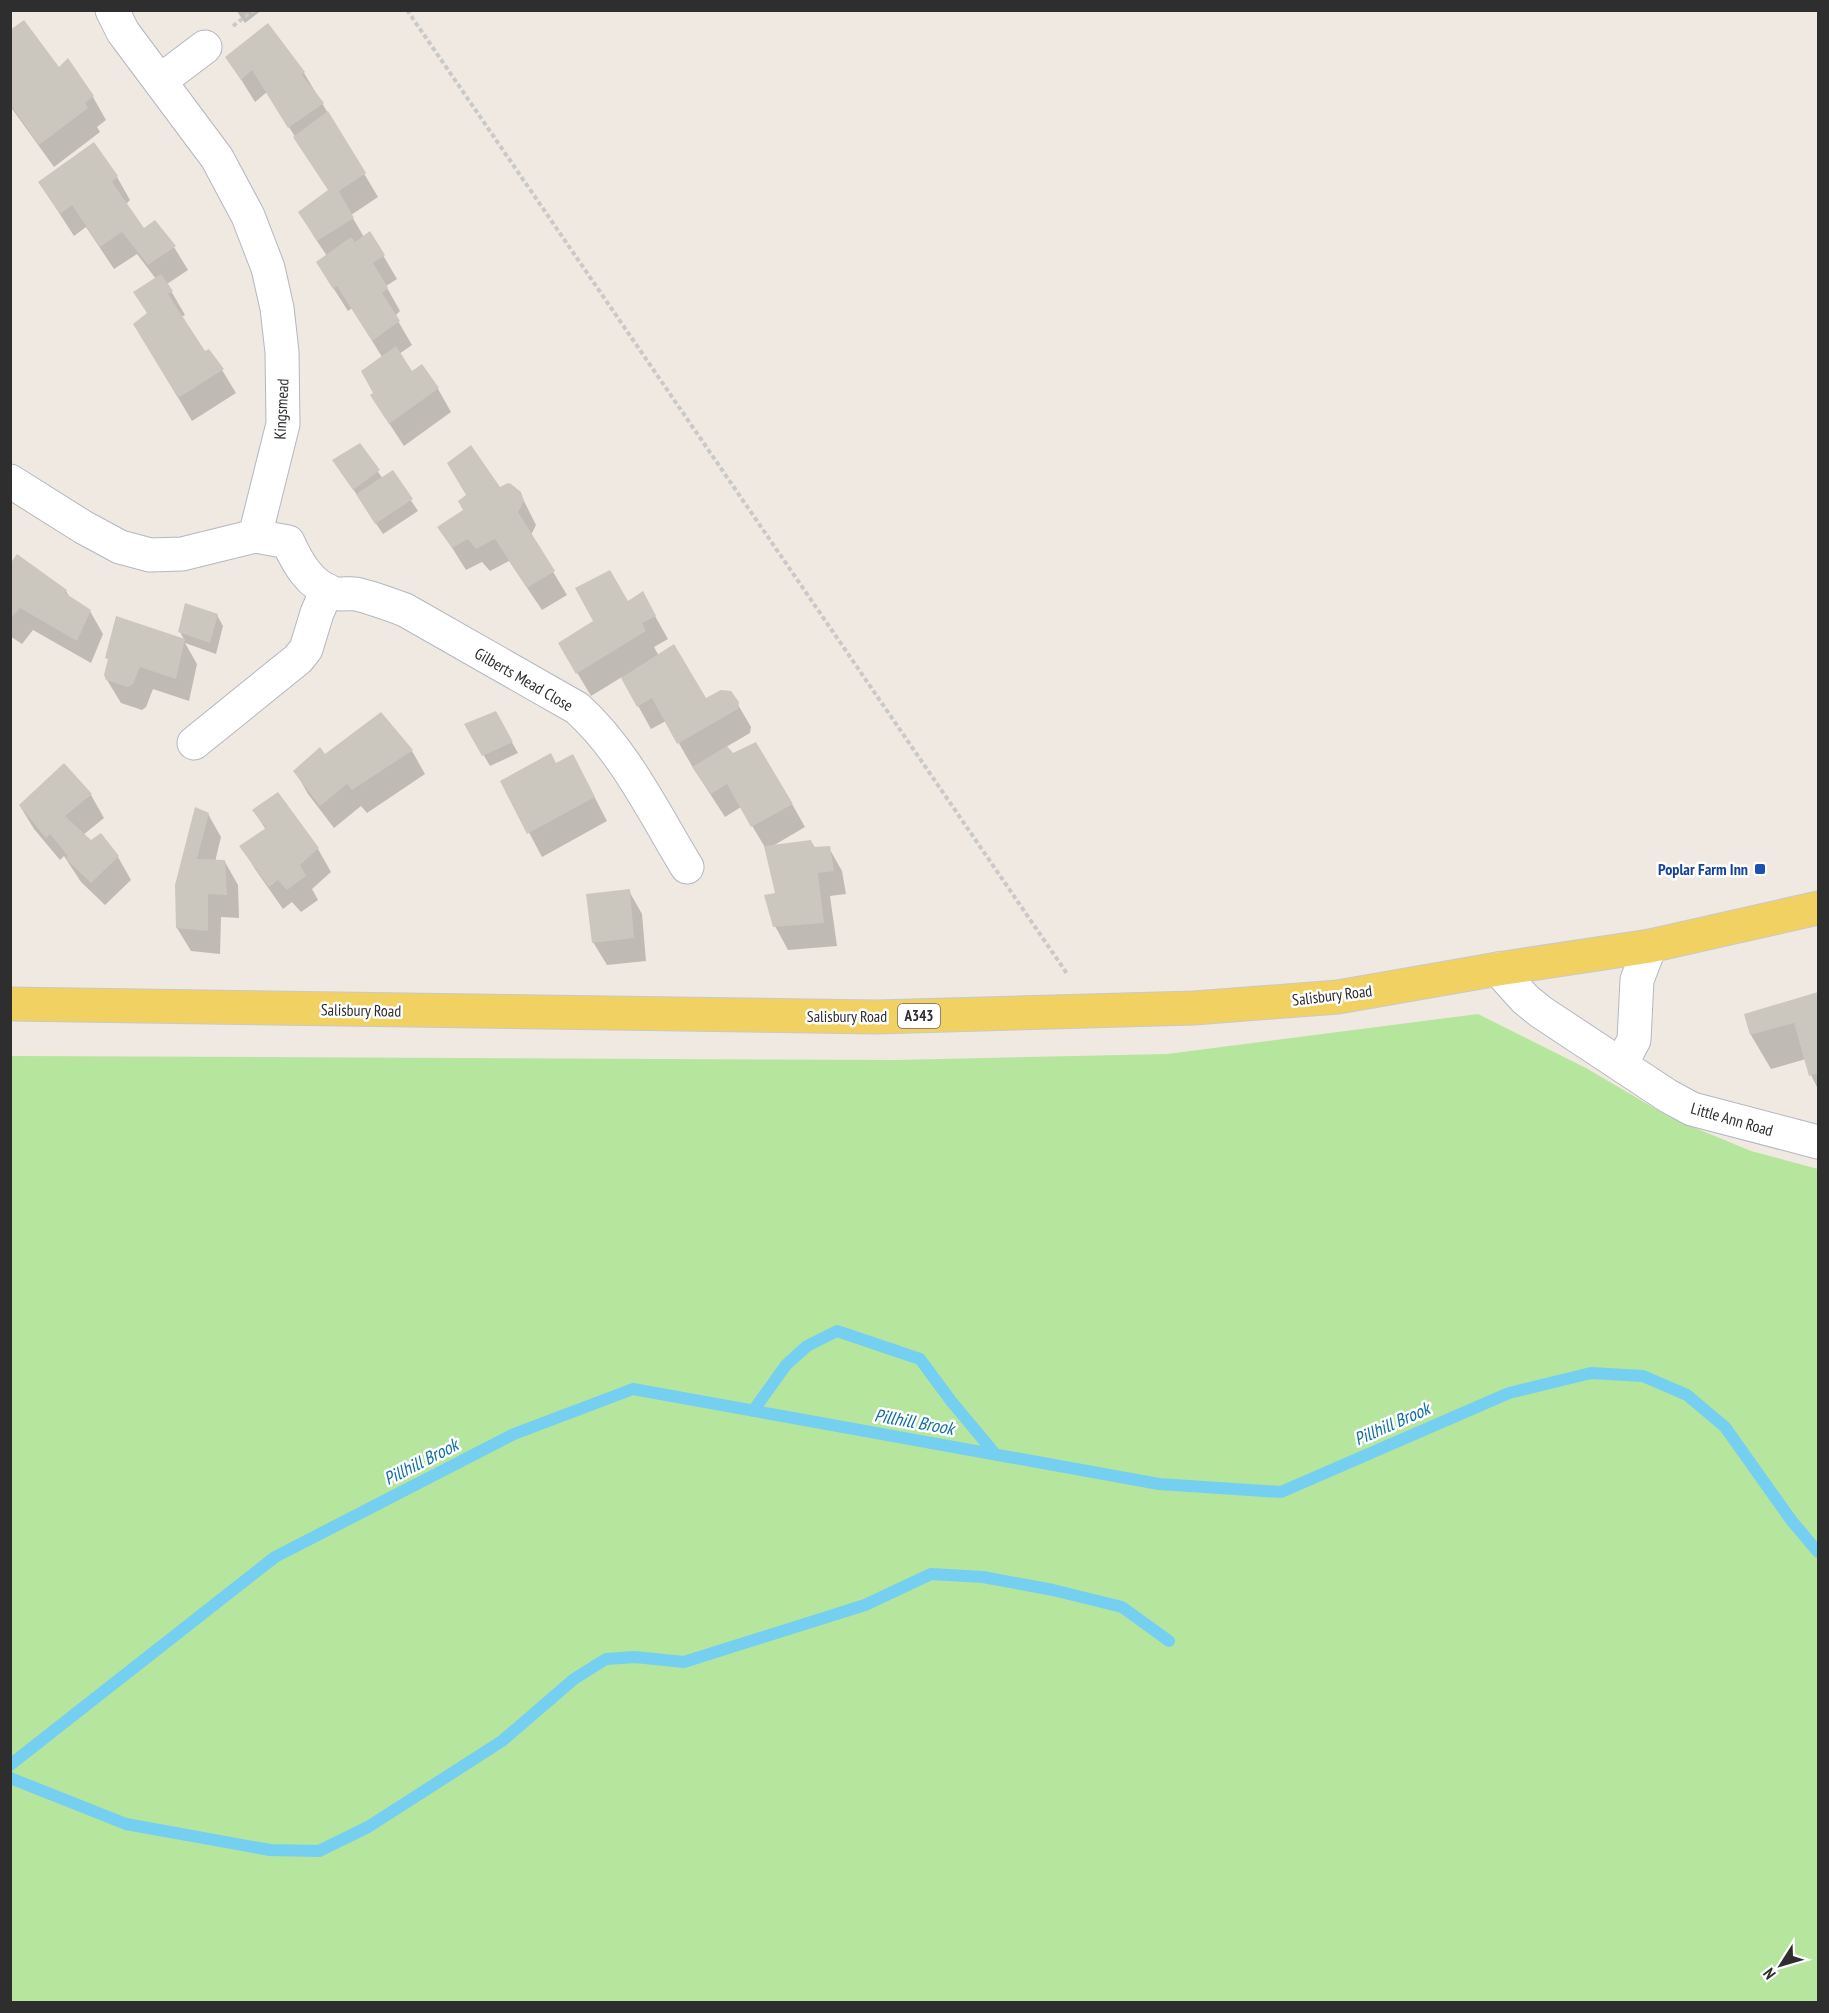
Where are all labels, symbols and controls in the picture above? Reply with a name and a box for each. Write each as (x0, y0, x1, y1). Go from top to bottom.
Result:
street label: Kingsmead (269, 378, 293, 440)
street label: Gilberts Mead Close (471, 643, 577, 715)
place label: Poplar Farm Inn (1658, 859, 1748, 879)
marker: Poplar Farm Inn (1753, 862, 1767, 876)
street label: Salisbury Road (1291, 980, 1373, 1010)
street label: Salisbury Road (321, 999, 401, 1021)
road number: A343 (898, 1004, 940, 1028)
street label: Salisbury Road (807, 1006, 887, 1026)
street label: Little Ann Road (1689, 1098, 1775, 1140)
water label: Pillhill Brook (1350, 1396, 1435, 1450)
water label: Pillhill Brook (873, 1403, 958, 1440)
water label: Pillhill Brook (380, 1432, 464, 1490)
north arrow (1751, 1935, 1811, 1995)
text: N (1758, 1965, 1780, 1983)

